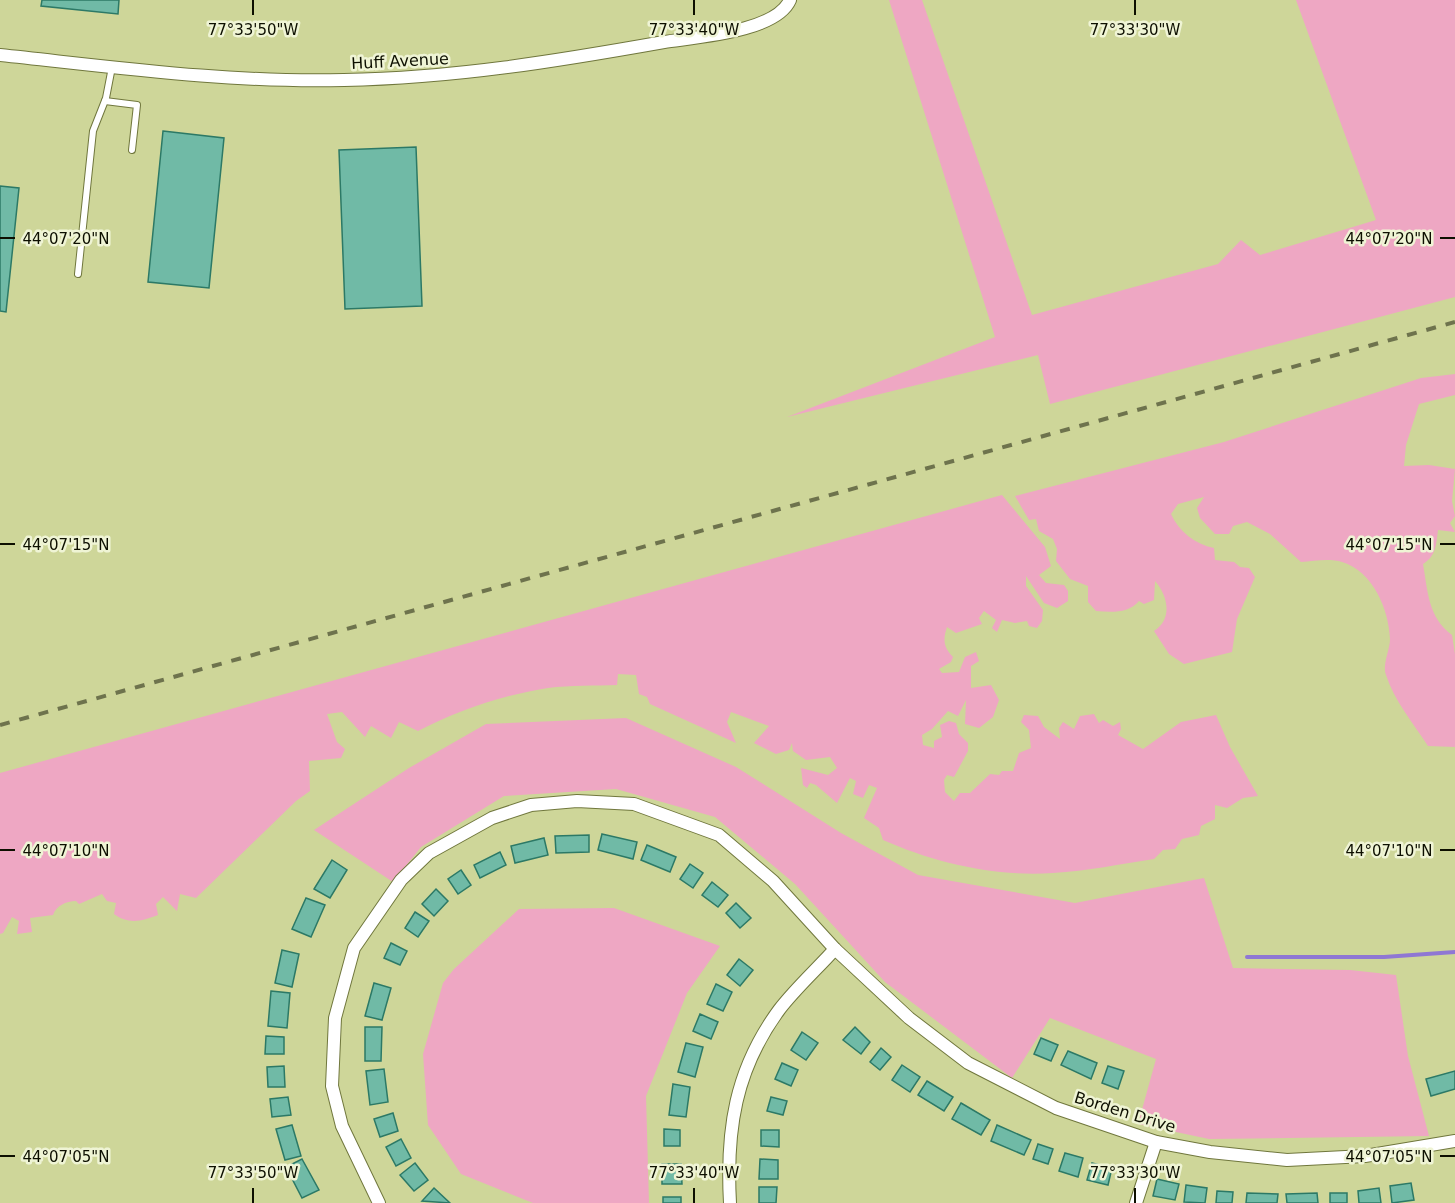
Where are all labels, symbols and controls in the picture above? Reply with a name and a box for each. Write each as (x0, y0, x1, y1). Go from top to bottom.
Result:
text: 77°33'50"W (208, 21, 298, 39)
text: 77°33'40"W (649, 21, 739, 39)
text: 77°33'30"W (1090, 21, 1180, 39)
street label: Huff Avenue (351, 49, 449, 73)
text: 44°07'20"N (22, 230, 110, 248)
text: 44°07'20"N (1345, 230, 1433, 248)
text: 44°07'15"N (22, 536, 110, 554)
text: 44°07'15"N (1345, 536, 1433, 554)
text: 44°07'10"N (22, 842, 110, 860)
text: 44°07'10"N (1345, 842, 1433, 860)
street label: Borden Drive (1072, 1088, 1178, 1136)
text: 44°07'05"N (22, 1148, 110, 1166)
text: 44°07'05"N (1345, 1148, 1433, 1166)
text: 77°33'50"W (208, 1164, 298, 1182)
text: 77°33'40"W (649, 1164, 739, 1182)
text: 77°33'30"W (1090, 1164, 1180, 1182)

